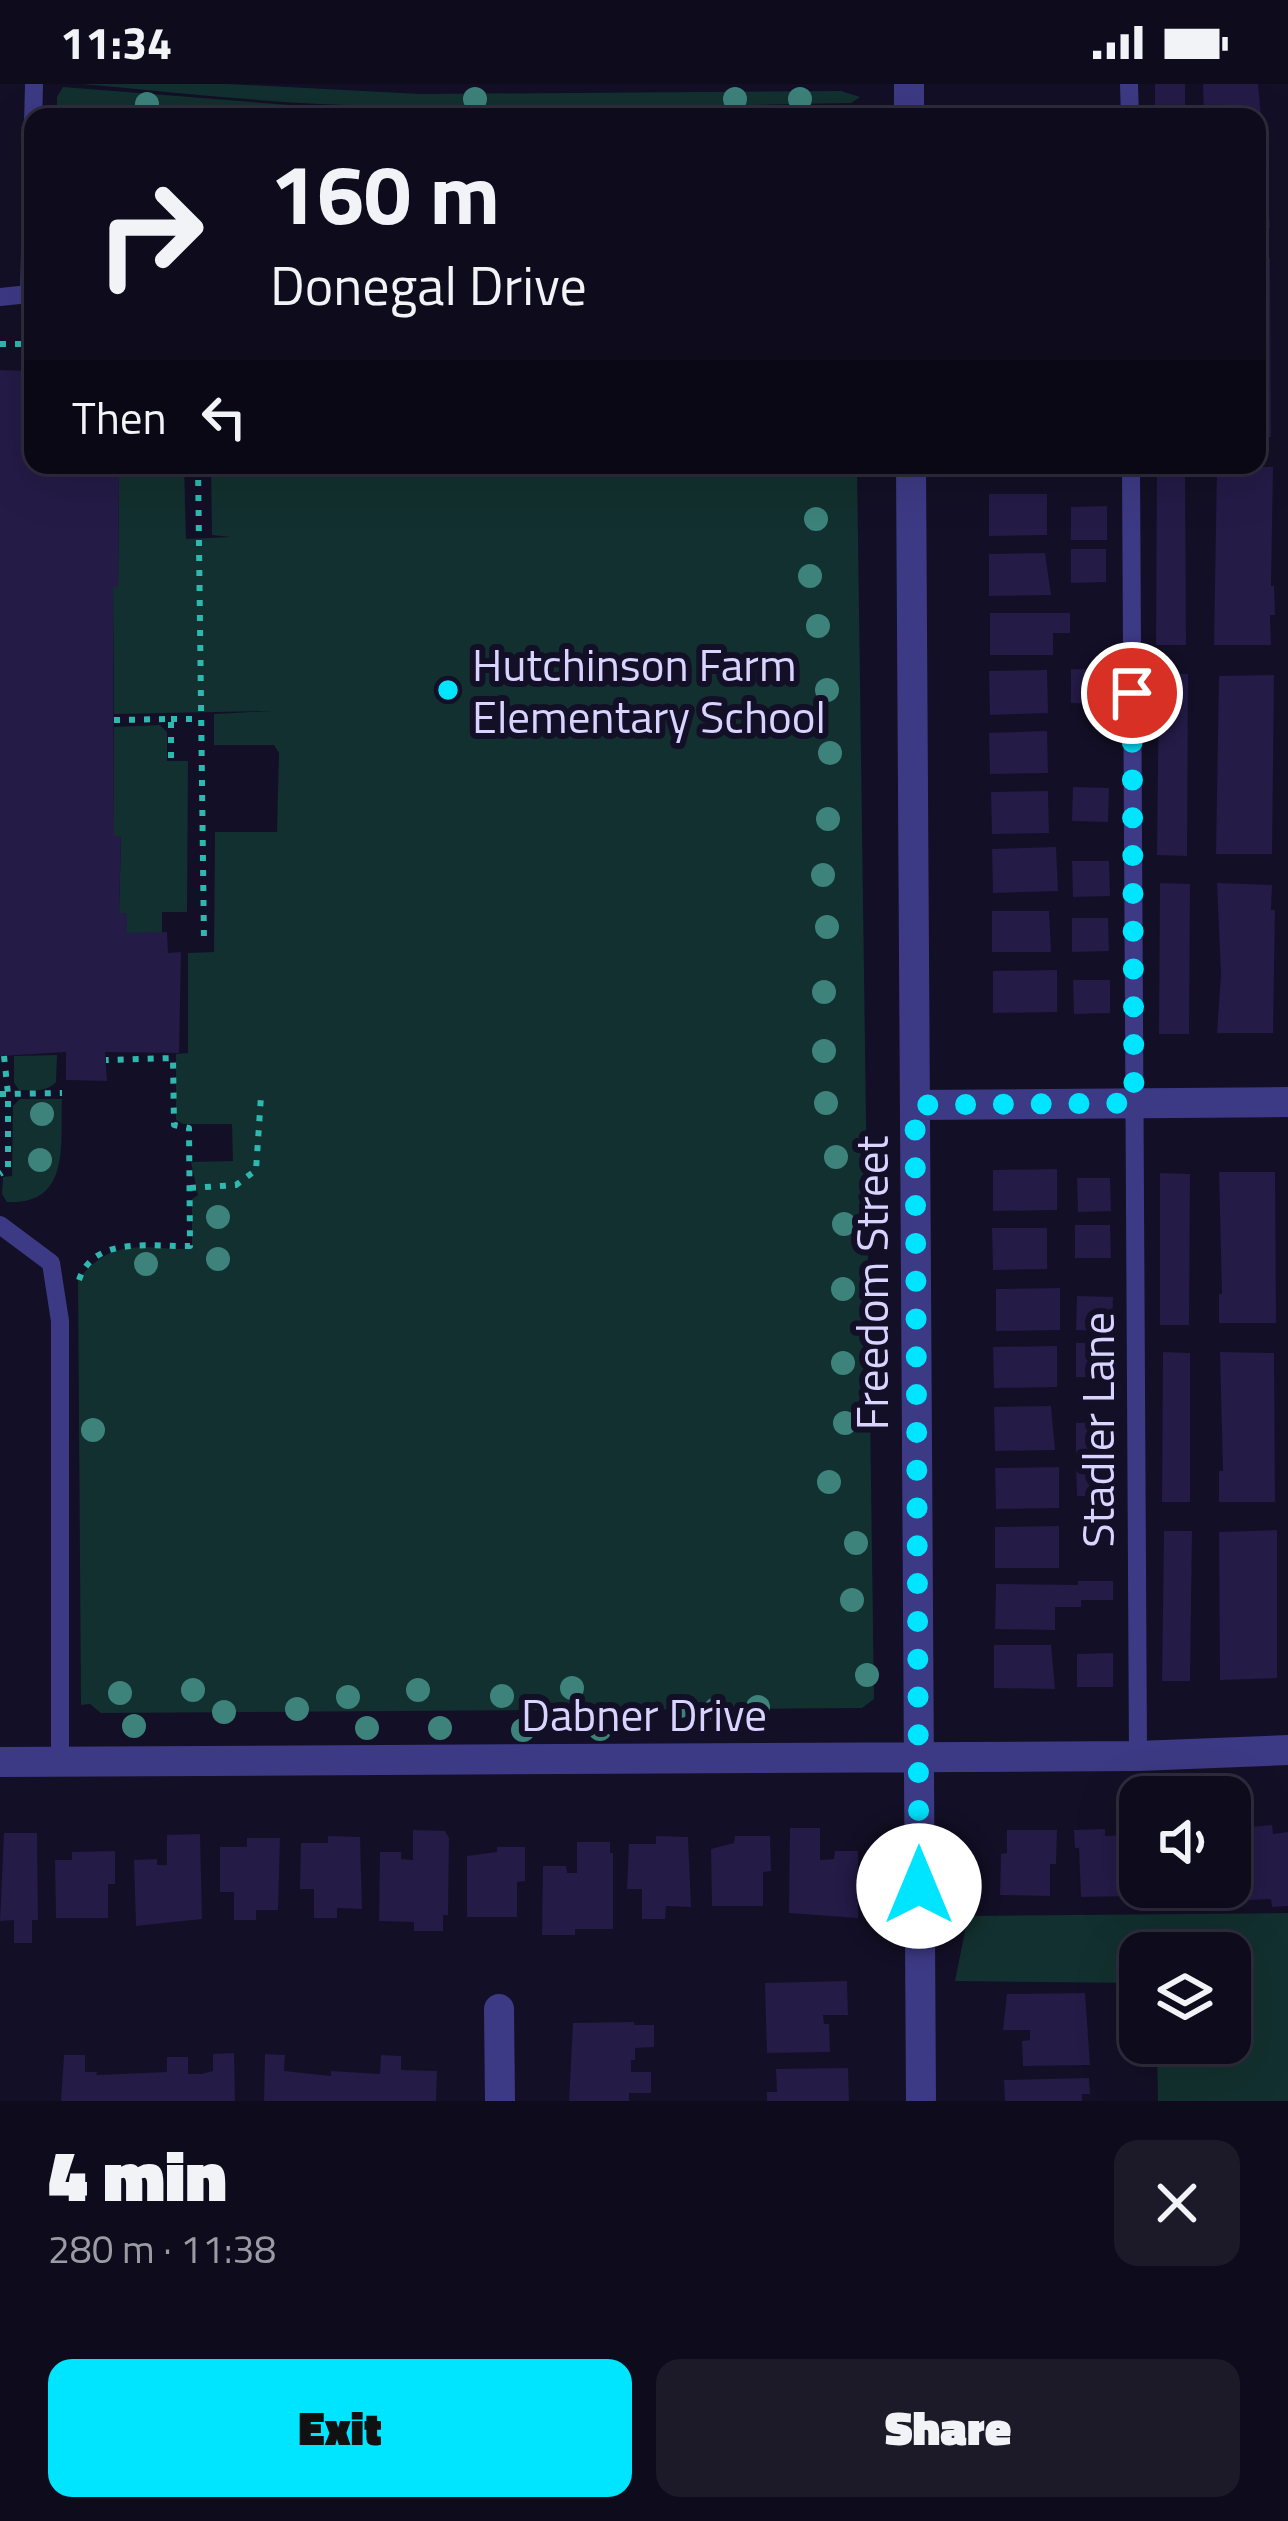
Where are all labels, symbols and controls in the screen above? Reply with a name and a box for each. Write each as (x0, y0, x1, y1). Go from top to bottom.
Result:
text: 11:34 (60, 8, 172, 76)
text: 160 m (270, 129, 500, 257)
icon: right (72, 156, 228, 312)
text: Donegal Drive (270, 244, 587, 326)
text: Then (72, 383, 167, 451)
icon: left (191, 384, 257, 450)
place label: Hutchinson Farm Elementary School (472, 630, 826, 750)
pin (1081, 642, 1183, 744)
icon: arrive (1099, 660, 1165, 726)
marker: Hutchinson Farm Elementary School (435, 677, 461, 703)
street label: Freedom Street (837, 1136, 905, 1430)
street label: Stadler Lane (1063, 1312, 1131, 1548)
street label: Dabner Drive (521, 1680, 767, 1748)
map controls (1119, 1776, 1251, 2064)
button: sound (1119, 1776, 1251, 1908)
position arrow (856, 1823, 982, 1949)
button: layers (1119, 1932, 1251, 2064)
text: 4 min (48, 2119, 227, 2229)
button: close (1114, 2140, 1240, 2266)
text: 280 m · 11:38 (48, 2219, 276, 2278)
button: Exit (48, 2359, 632, 2497)
button: Share (656, 2359, 1240, 2497)

